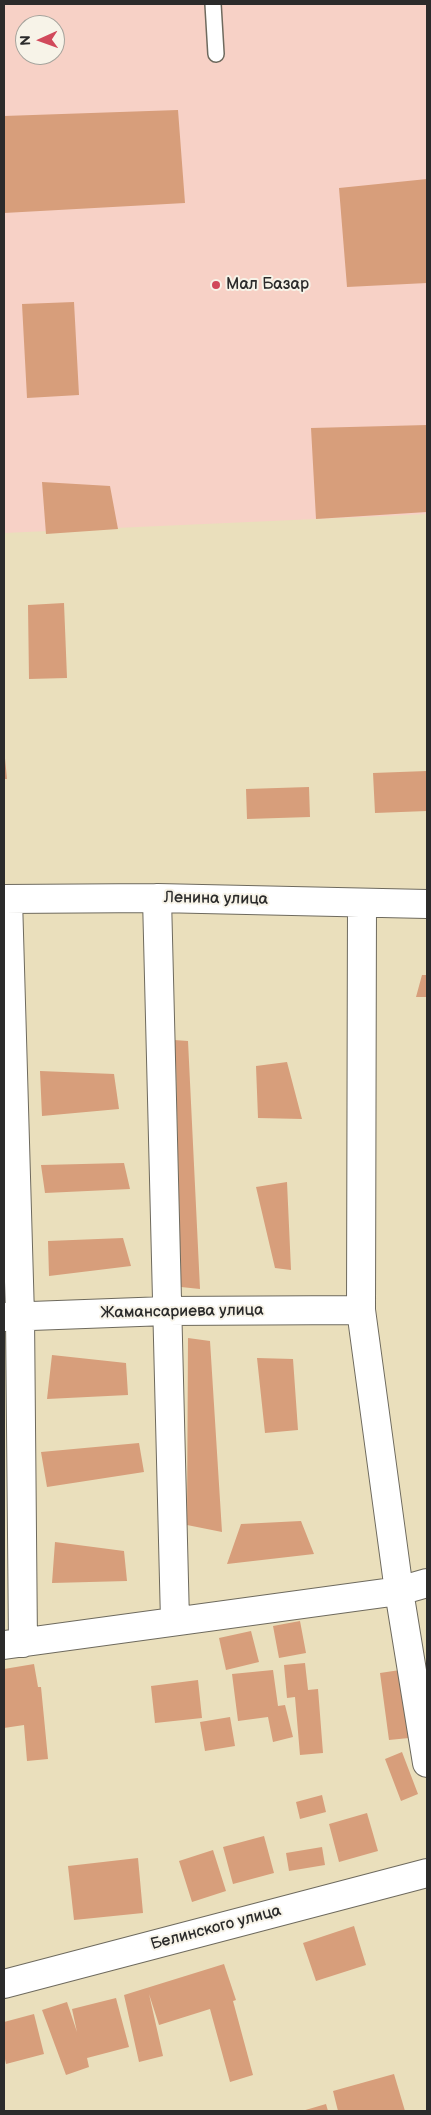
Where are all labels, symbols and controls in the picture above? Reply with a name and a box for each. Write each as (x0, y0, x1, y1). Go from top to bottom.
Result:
north arrow (15, 15, 65, 65)
text: N (17, 35, 34, 46)
place label: Мал Базар (226, 275, 309, 295)
marker: Мал Базар (210, 279, 222, 291)
street label: Ленина улица (164, 888, 268, 910)
street label: Жамансариева улица (100, 1301, 264, 1323)
street label: Белинского улица (149, 1901, 283, 1955)

